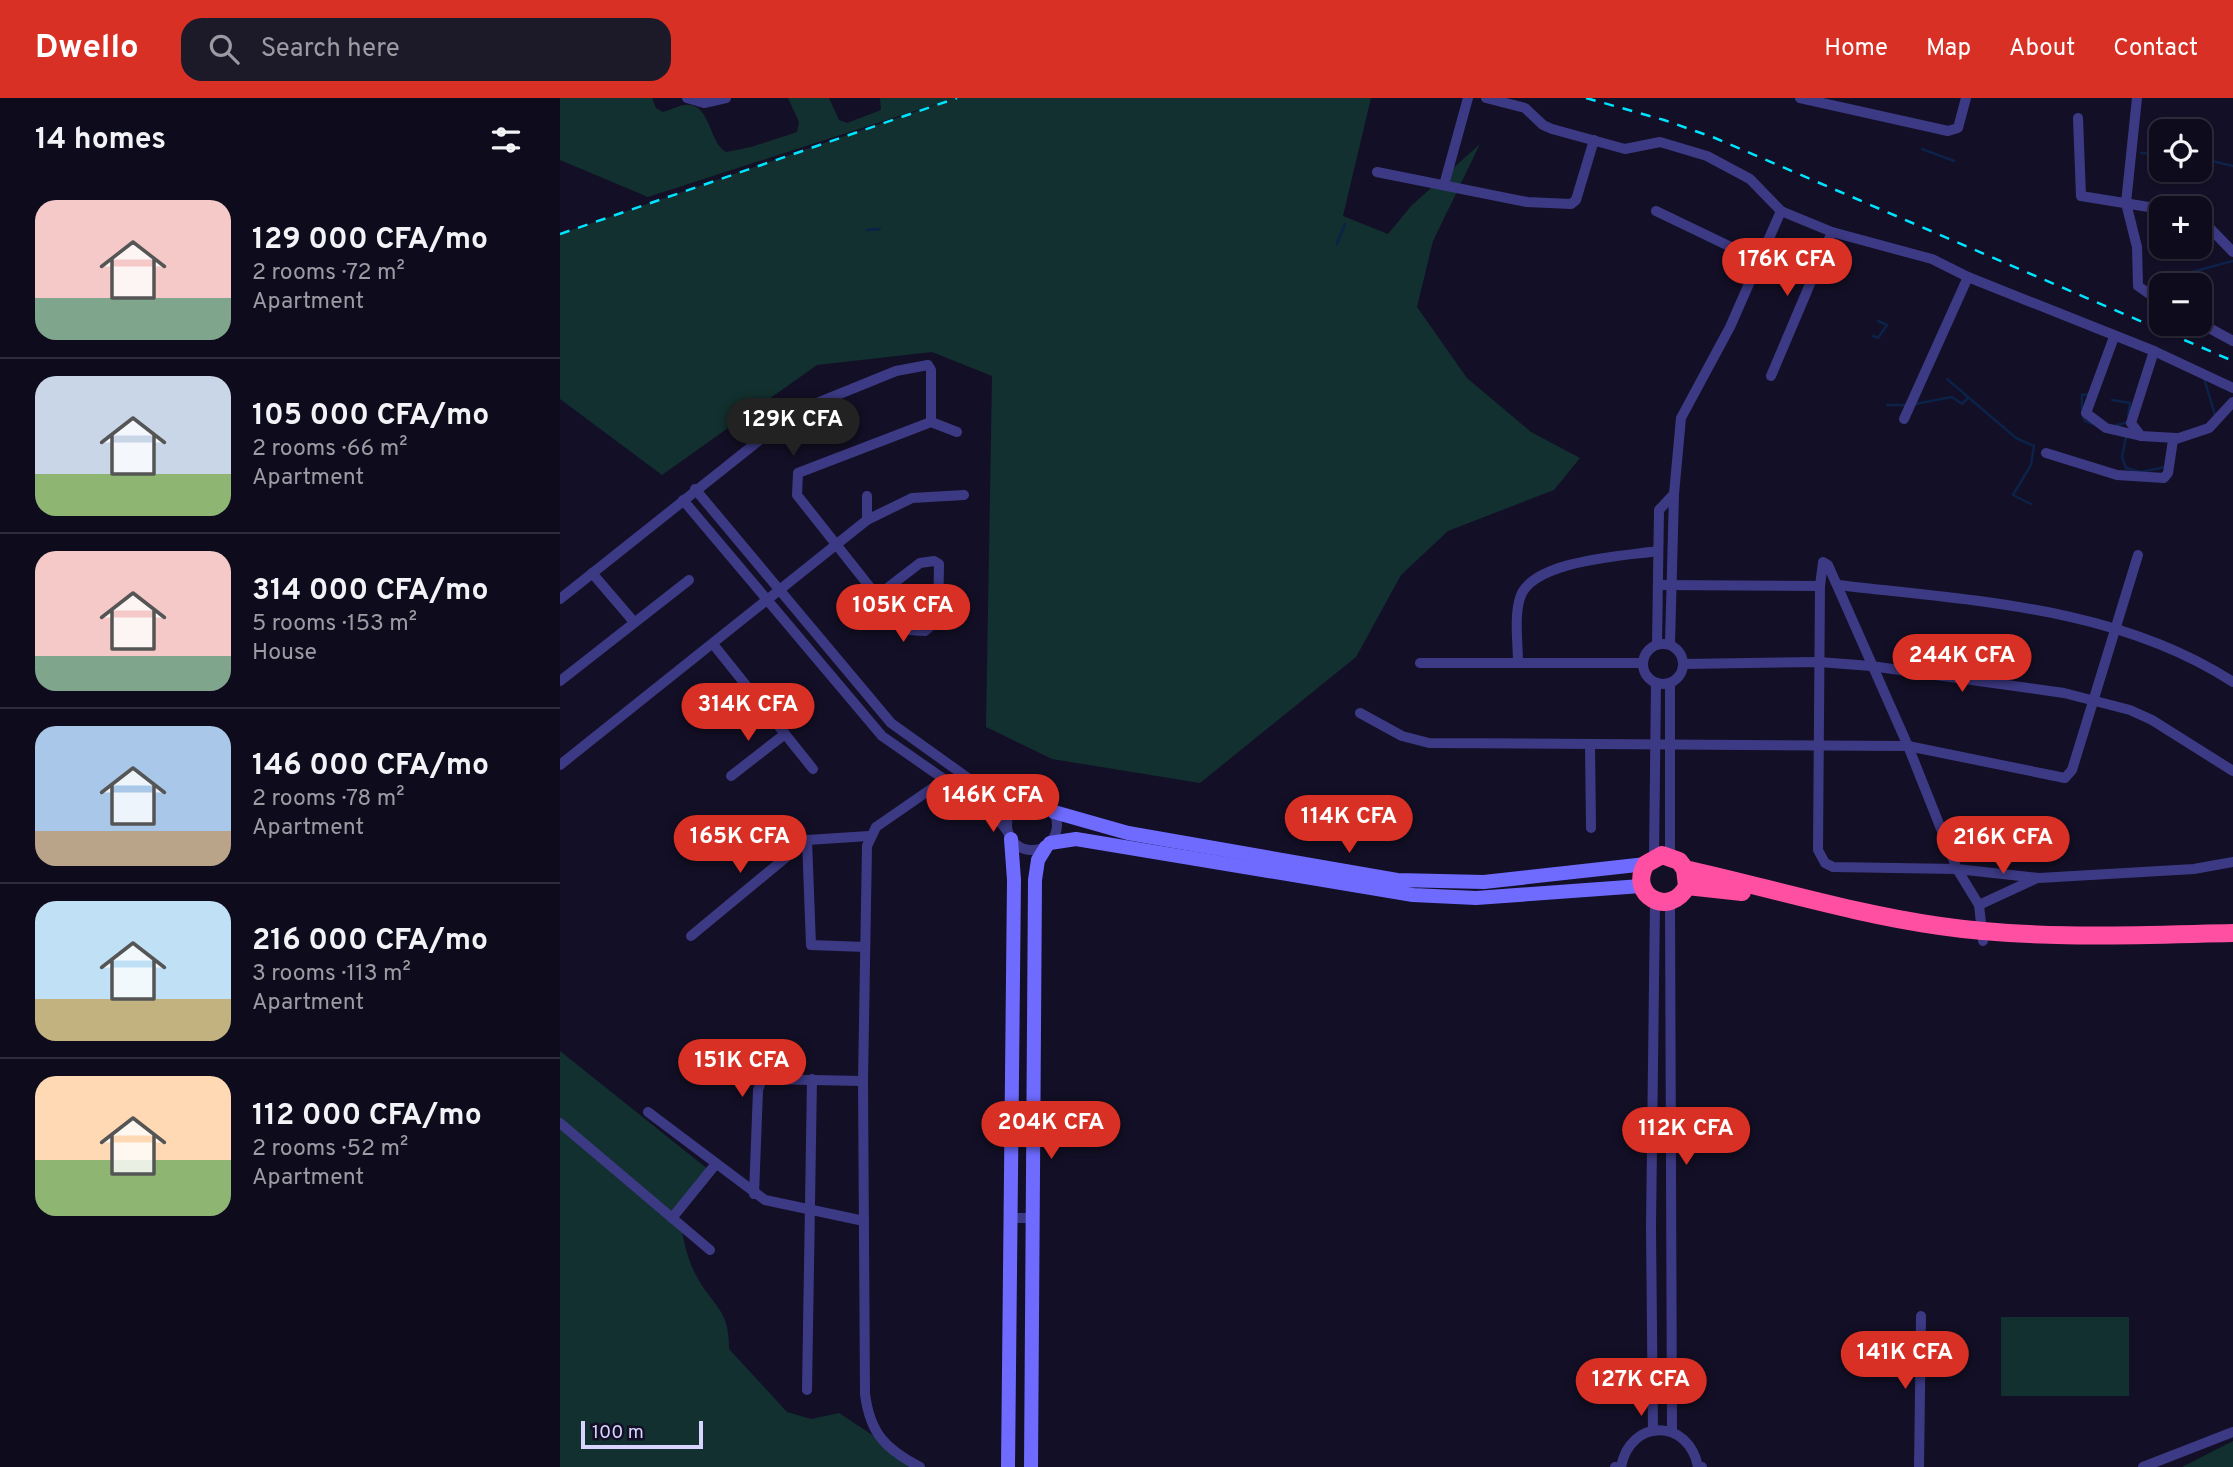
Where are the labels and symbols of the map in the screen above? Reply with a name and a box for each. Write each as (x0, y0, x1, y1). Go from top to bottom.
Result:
pin: 176K CFA (1715, 238, 1859, 298)
pin: 129K CFA (721, 398, 865, 458)
pin: 105K CFA (831, 584, 975, 644)
pin: 244K CFA (1890, 634, 2034, 694)
pin: 314K CFA (676, 684, 820, 743)
pin: 146K CFA (921, 774, 1065, 834)
pin: 114K CFA (1277, 796, 1421, 855)
pin: 165K CFA (668, 816, 812, 875)
pin: 216K CFA (1931, 816, 2075, 876)
pin: 151K CFA (670, 1040, 814, 1099)
pin: 204K CFA (979, 1102, 1123, 1161)
pin: 112K CFA (1614, 1108, 1758, 1167)
pin: 141K CFA (1833, 1332, 1977, 1391)
pin: 127K CFA (1569, 1358, 1713, 1418)
scale bar (581, 1418, 704, 1450)

